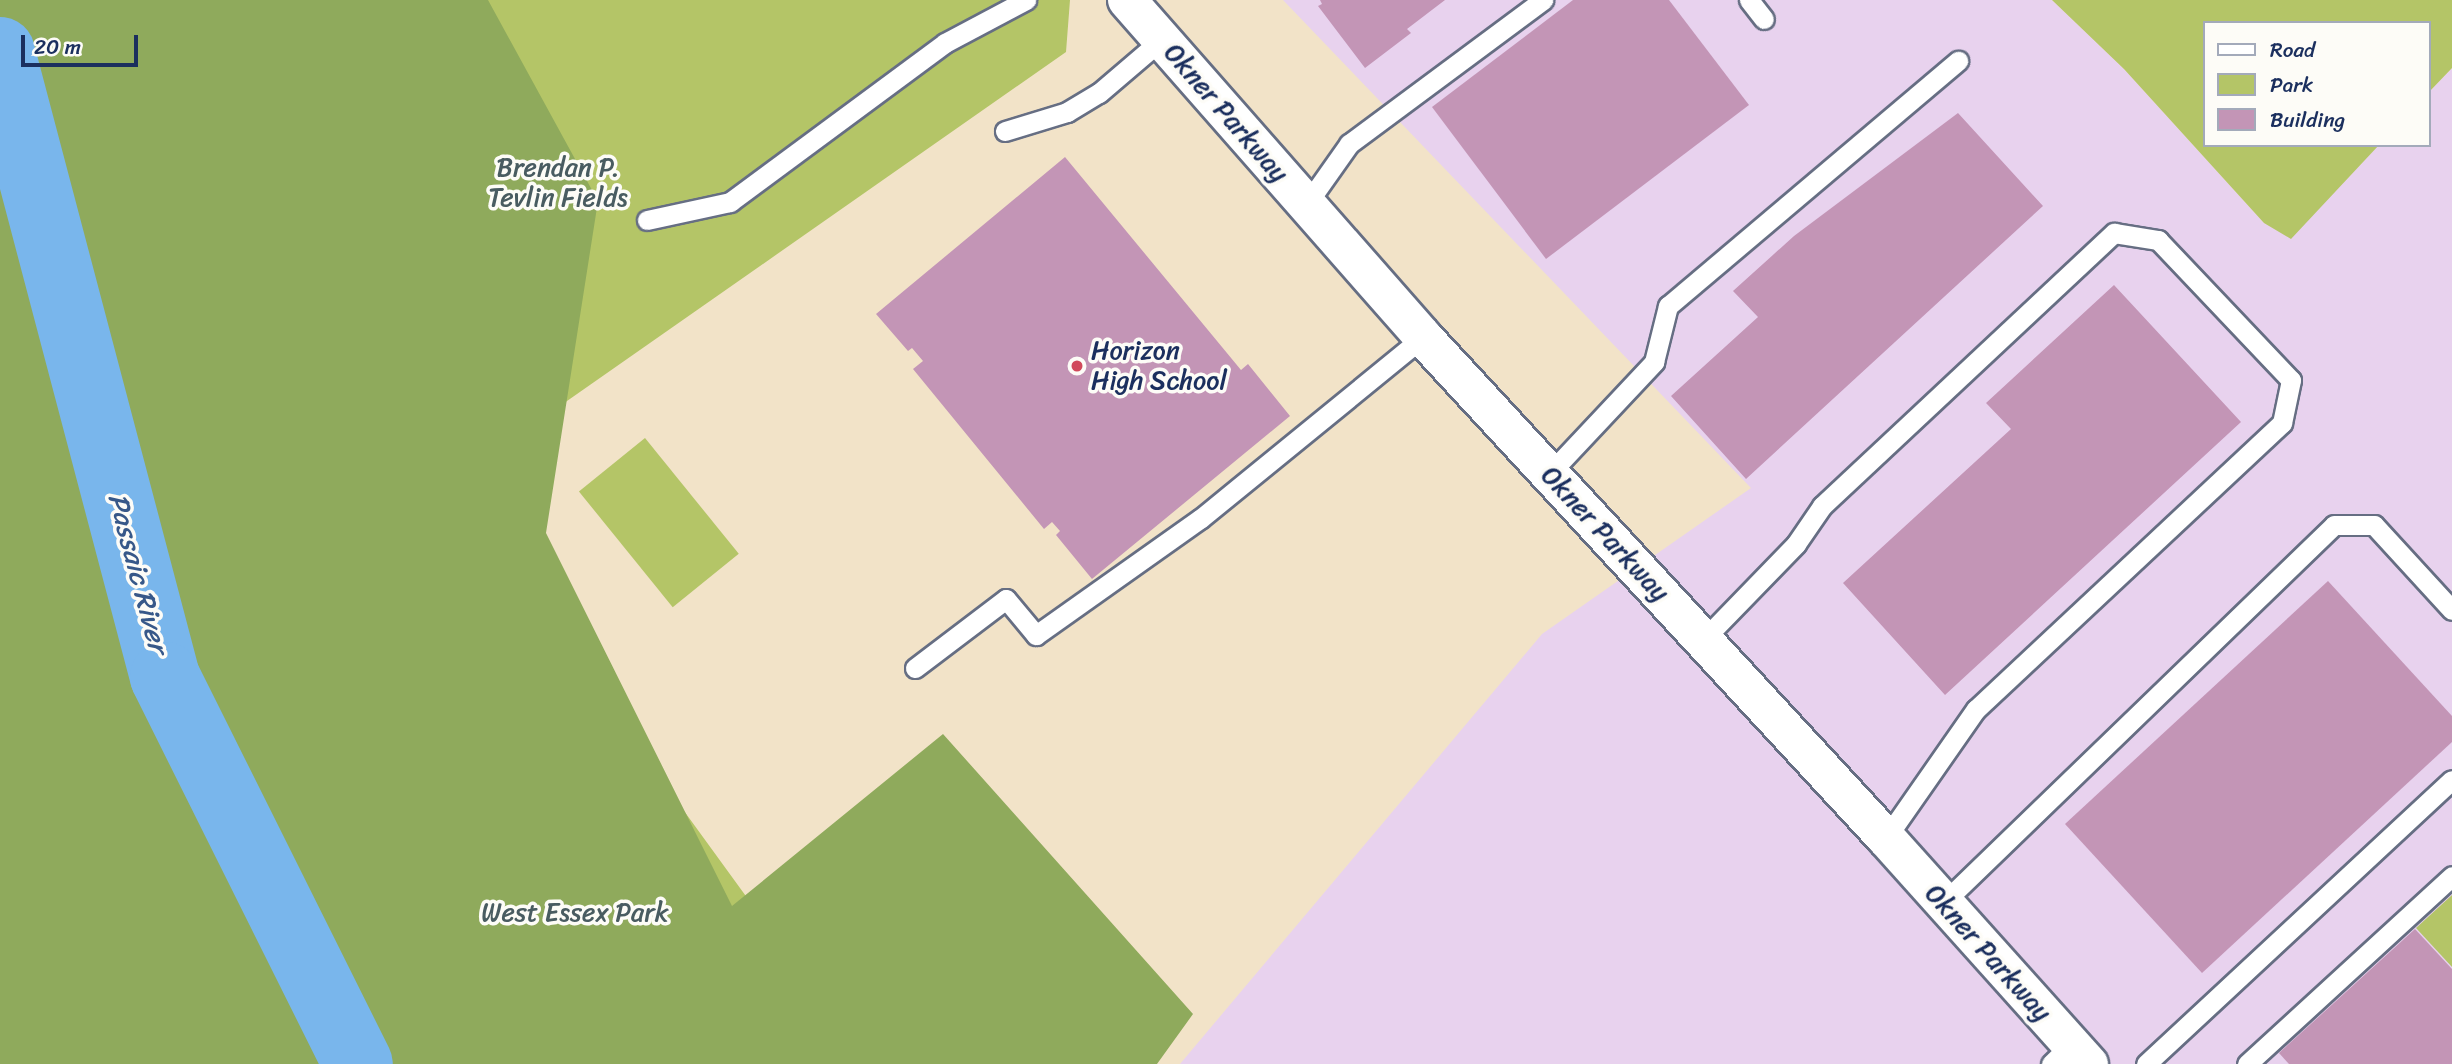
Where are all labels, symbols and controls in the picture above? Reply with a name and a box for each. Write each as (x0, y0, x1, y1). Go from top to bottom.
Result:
scale bar (24, 21, 142, 65)
legend (2204, 21, 2431, 147)
text: 20 m (34, 28, 81, 66)
text: Road (2270, 31, 2315, 69)
street label: Okner Parkway (1157, 37, 1295, 189)
text: Park (2270, 66, 2313, 104)
text: Building (2270, 101, 2345, 139)
park label: Brendan P. Tevlin Fields (488, 152, 628, 214)
place label: Horizon High School (1091, 335, 1227, 396)
marker: Horizon High School (1069, 358, 1085, 374)
street label: Okner Parkway (1535, 460, 1675, 608)
water label: Passaic River (101, 490, 175, 656)
street label: Okner Parkway (1918, 878, 2058, 1028)
park label: West Essex Park (481, 897, 669, 929)

